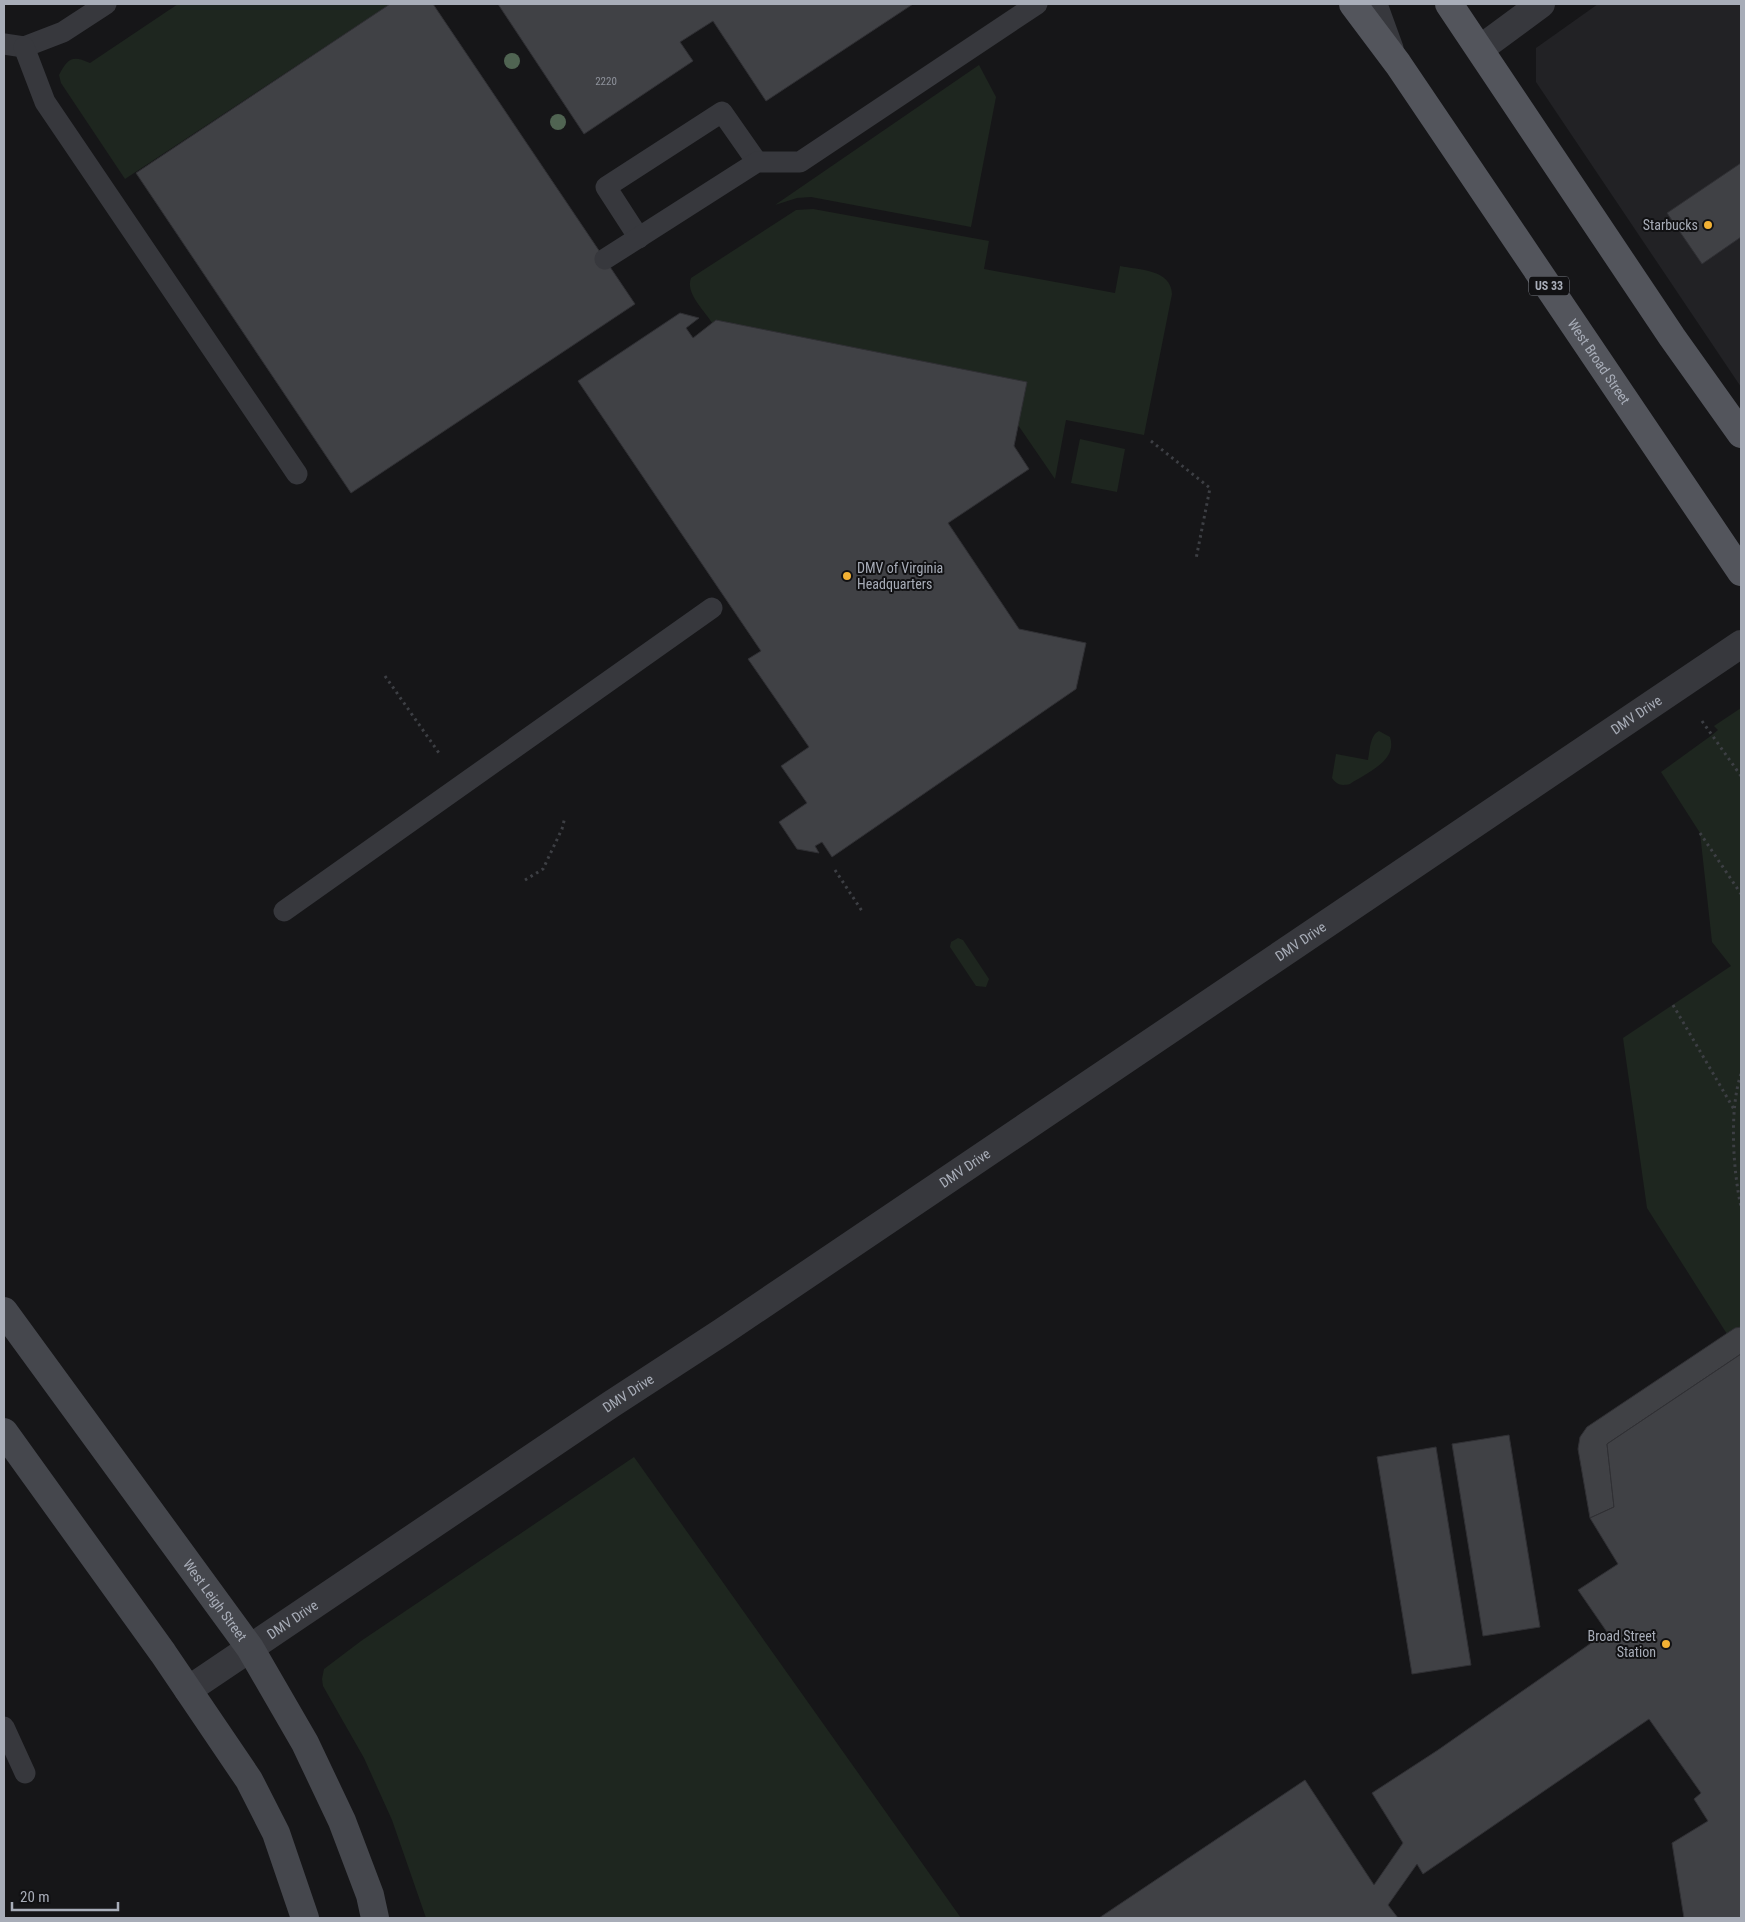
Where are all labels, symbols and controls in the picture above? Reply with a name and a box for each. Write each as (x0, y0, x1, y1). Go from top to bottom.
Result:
house number: 2220 (595, 75, 617, 88)
place label: Starbucks (1643, 217, 1698, 233)
marker: Starbucks (1702, 219, 1714, 231)
road number: US 33 (1529, 276, 1569, 296)
street label: West Broad Street (1564, 316, 1633, 407)
place label: DMV of Virginia Headquarters (857, 560, 943, 592)
marker: DMV of Virginia Headquarters (841, 570, 853, 582)
street label: DMV Drive (1608, 692, 1665, 737)
street label: DMV Drive (1272, 918, 1329, 964)
street label: DMV Drive (937, 1145, 994, 1191)
street label: DMV Drive (600, 1370, 657, 1416)
street label: West Leigh Street (180, 1556, 250, 1644)
street label: DMV Drive (264, 1596, 321, 1642)
place label: Broad Street Station (1588, 1628, 1656, 1660)
marker: Broad Street Station (1660, 1638, 1672, 1650)
scale bar (12, 1880, 119, 1912)
text: 20 m (20, 1888, 50, 1906)

